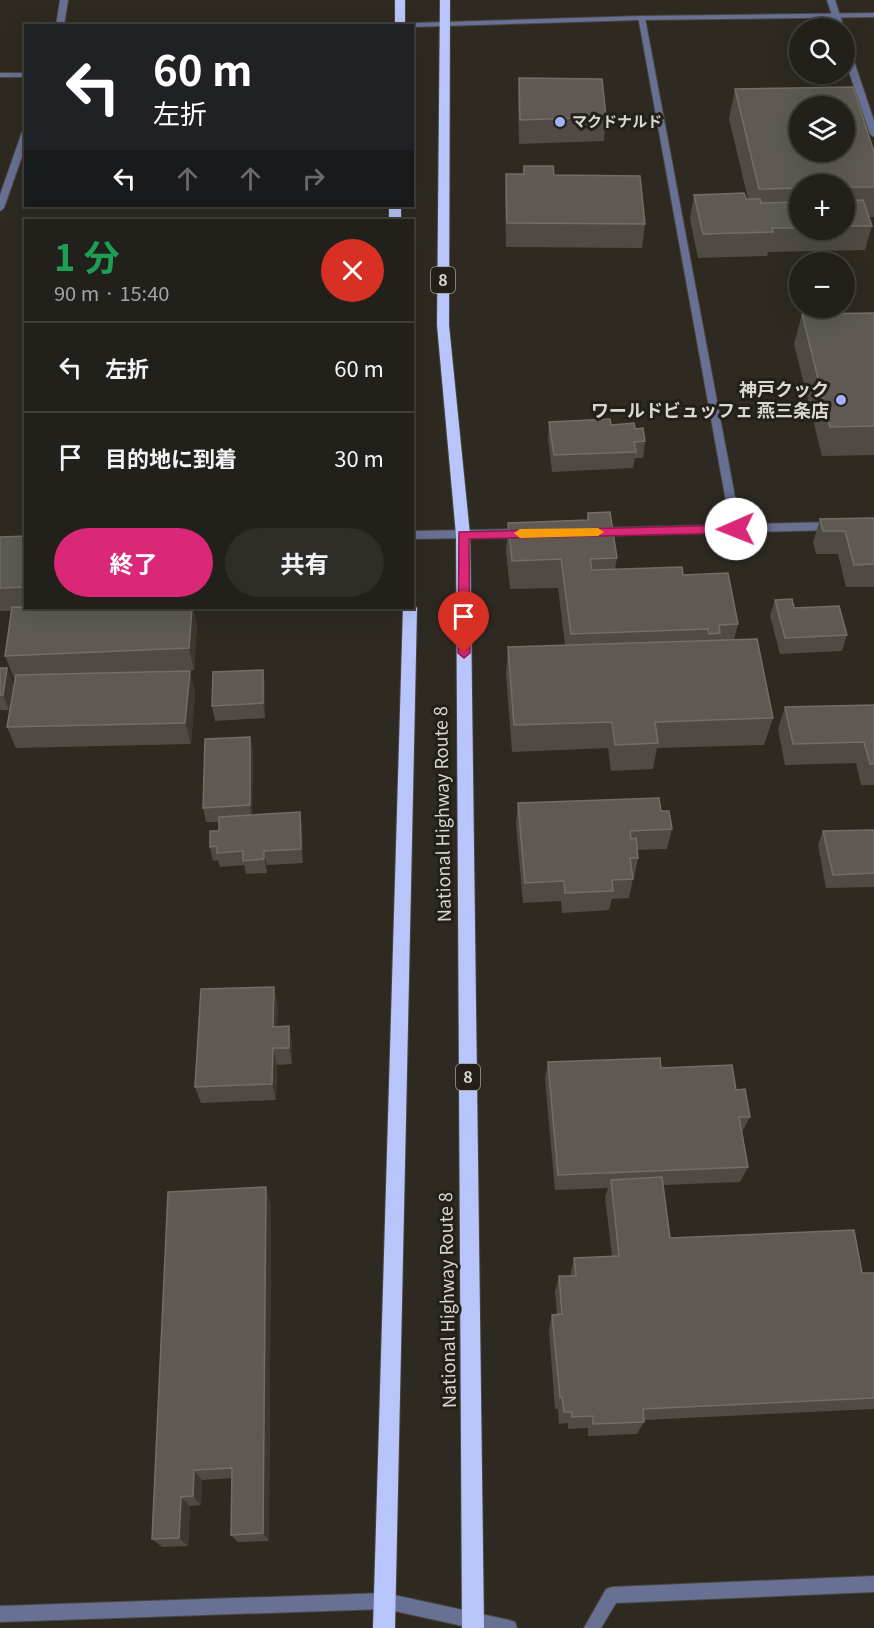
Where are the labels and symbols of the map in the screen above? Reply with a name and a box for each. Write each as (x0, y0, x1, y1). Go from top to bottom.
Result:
place label: マクドナルド (572, 110, 662, 131)
marker: マクドナルド (553, 115, 567, 129)
road number: 8 (431, 267, 455, 293)
place label: 神戸クック ワールドビュッフェ 燕三条店 (591, 375, 829, 422)
marker: 神戸クック ワールドビュッフェ 燕三条店 (834, 393, 848, 407)
position arrow (704, 497, 768, 561)
pin (438, 591, 489, 653)
street label: National Highway Route 8 (426, 706, 456, 922)
road number: 8 (456, 1064, 480, 1090)
street label: National Highway Route 8 (431, 1192, 461, 1408)

